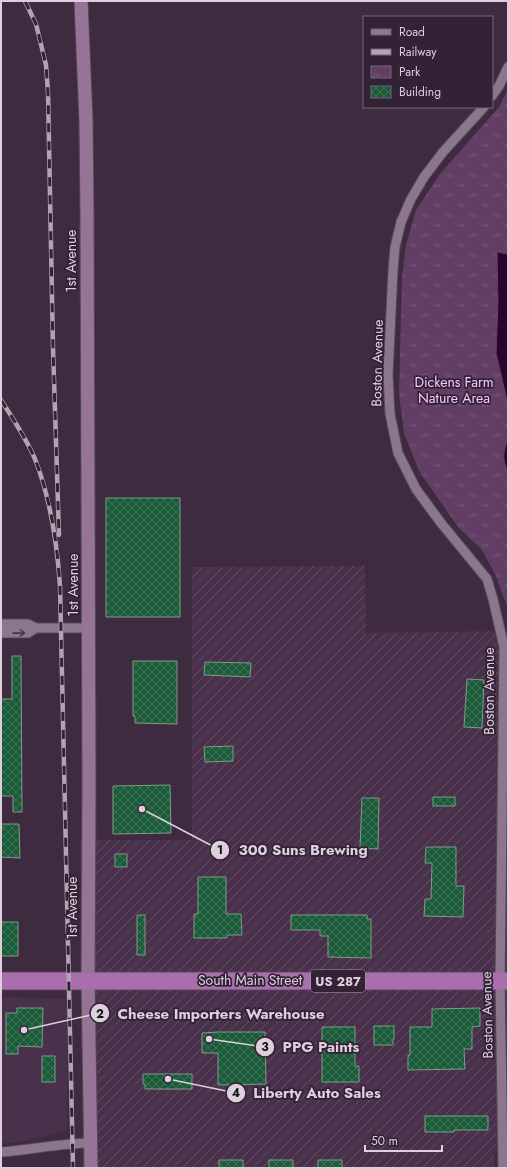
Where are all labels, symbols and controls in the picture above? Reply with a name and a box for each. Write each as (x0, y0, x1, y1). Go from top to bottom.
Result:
legend (363, 16, 493, 108)
text: Road (399, 23, 425, 41)
text: Railway (399, 43, 437, 61)
text: Park (399, 63, 421, 81)
text: Building (399, 83, 441, 101)
street label: 1st Avenue (61, 229, 81, 293)
street label: Boston Avenue (366, 319, 388, 407)
park label: Dickens Farm Nature Area (414, 372, 494, 408)
street label: 1st Avenue (63, 553, 83, 617)
one-way arrow (12, 629, 25, 637)
street label: Boston Avenue (479, 647, 499, 735)
callout: 300 Suns Brewing (210, 837, 375, 864)
text: 300 Suns Brewing (238, 839, 368, 861)
text: 1 (217, 841, 223, 859)
street label: 1st Avenue (62, 876, 82, 940)
street label: South Main Street (198, 970, 303, 990)
road number: US 287 (311, 970, 365, 992)
street label: Boston Avenue (476, 971, 498, 1059)
callout: Cheese Importers Warehouse (90, 1000, 332, 1027)
text: Cheese Importers Warehouse (118, 1003, 325, 1025)
text: 2 (96, 1005, 104, 1023)
callout: PPG Paints (255, 1033, 368, 1060)
text: PPG Paints (283, 1036, 360, 1058)
text: 3 (261, 1038, 269, 1056)
callout: Liberty Auto Sales (226, 1080, 389, 1107)
text: Liberty Auto Sales (253, 1082, 381, 1104)
text: 4 (232, 1084, 240, 1102)
scale bar (365, 1127, 442, 1153)
text: 50 m (371, 1132, 398, 1150)

